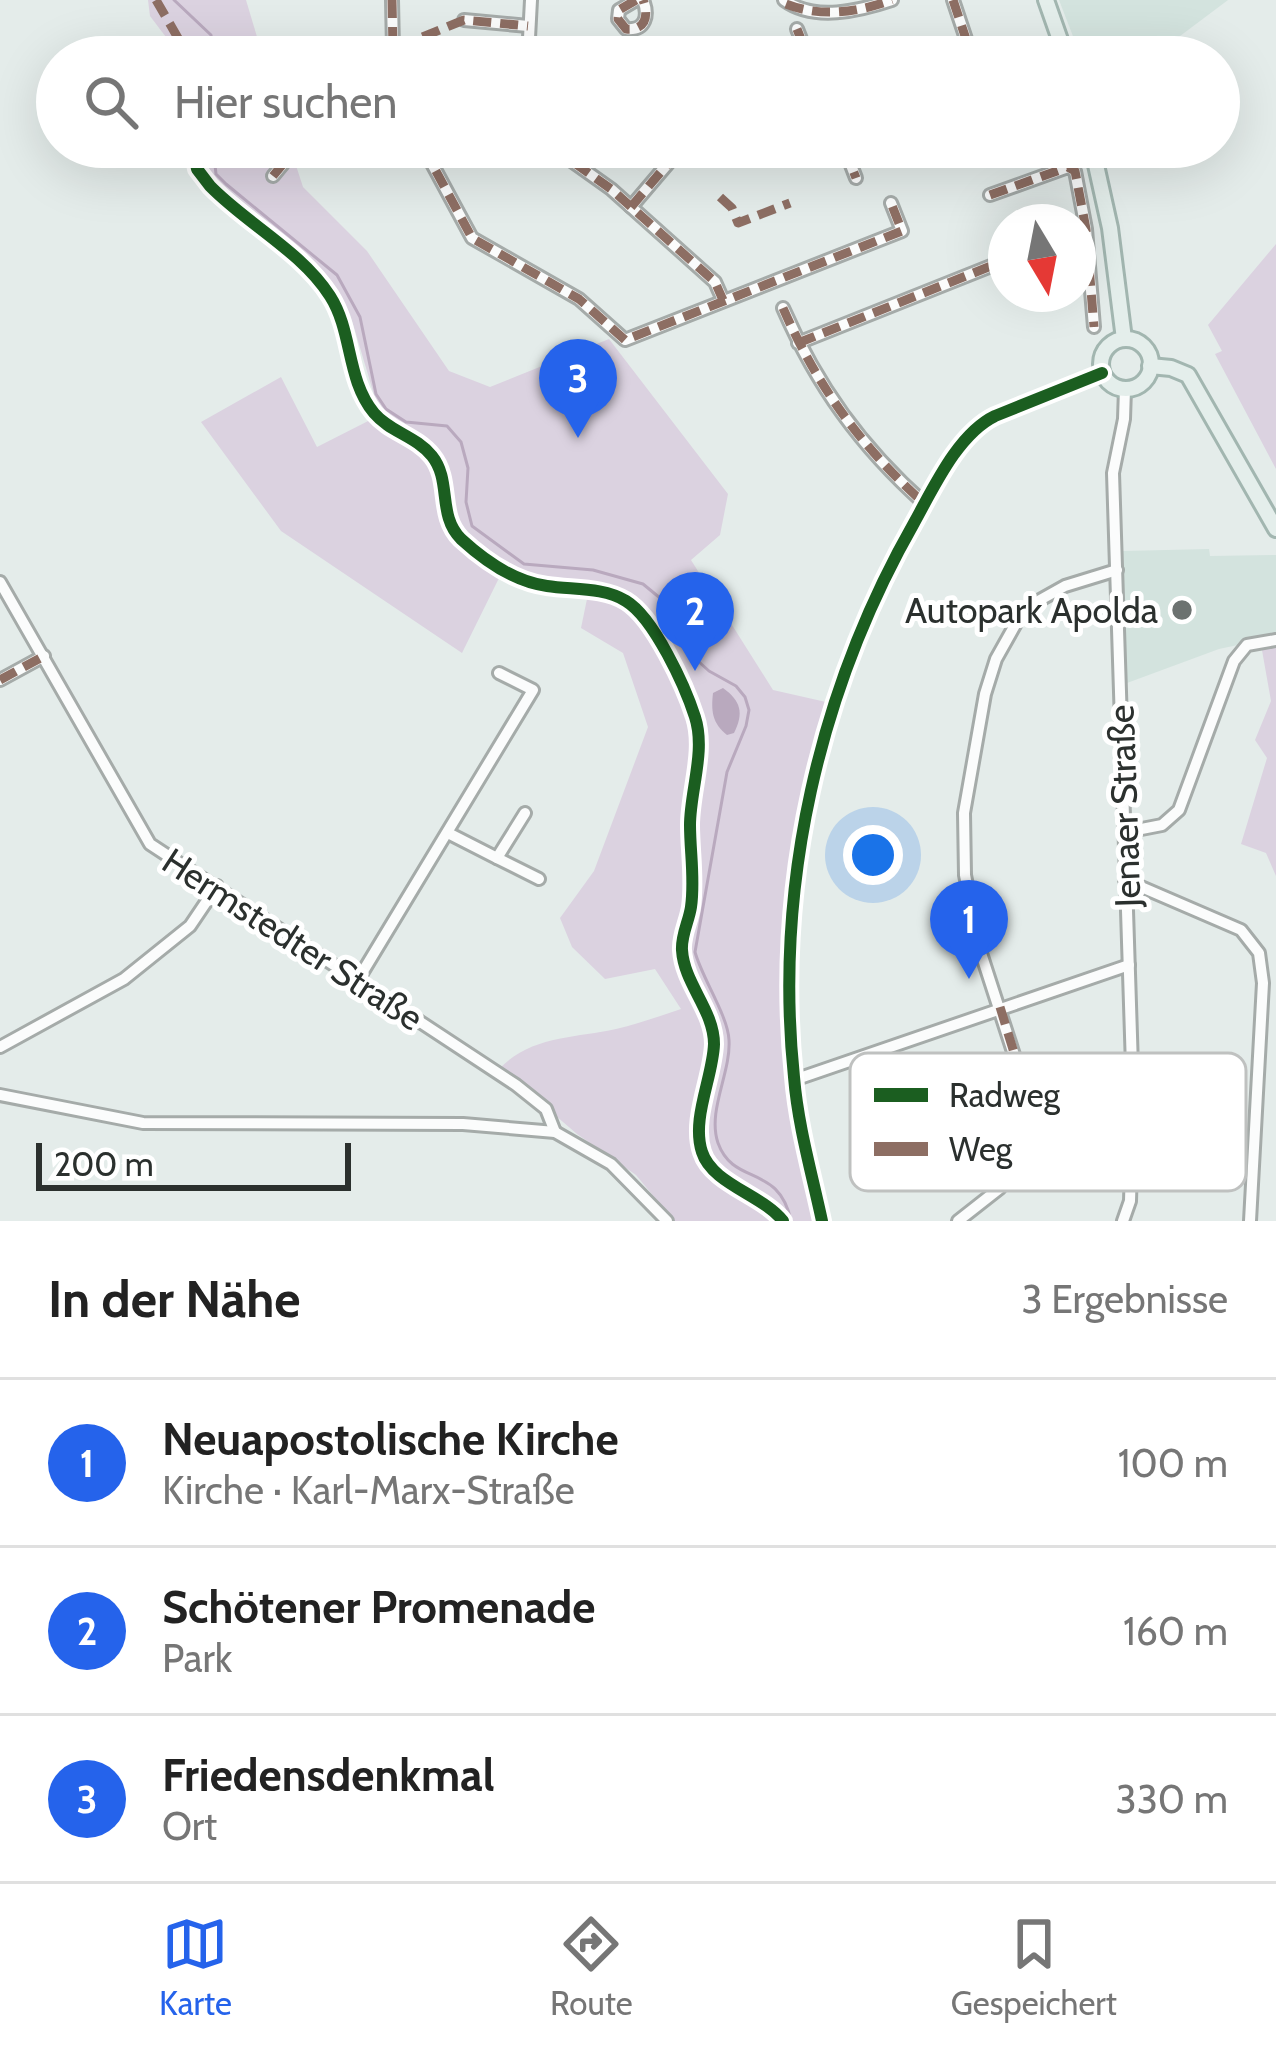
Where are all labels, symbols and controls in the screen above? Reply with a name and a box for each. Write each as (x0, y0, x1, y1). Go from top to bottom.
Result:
search box (36, 36, 1240, 168)
icon: search (78, 69, 144, 135)
text: Hier suchen (174, 75, 398, 129)
north arrow (988, 204, 1096, 312)
pin: 3 (539, 339, 617, 438)
pin: 2 (656, 572, 734, 671)
place label: Autopark Apolda (905, 588, 1158, 632)
marker: Autopark Apolda (1169, 597, 1195, 623)
street label: Jenaer Straße (1098, 704, 1150, 909)
your location (843, 825, 903, 885)
street label: Hermstedter Straße (155, 838, 431, 1040)
pin: 1 (930, 880, 1008, 979)
legend (850, 1053, 1246, 1191)
text: Radweg (949, 1075, 1061, 1115)
text: Weg (949, 1129, 1013, 1169)
scale bar (36, 1137, 351, 1190)
text: 200 m (54, 1144, 154, 1184)
text: In der Nähe (48, 1268, 301, 1330)
text: 3 Ergebnisse (1021, 1275, 1228, 1323)
text: Neuapostolische Kirche (162, 1412, 619, 1466)
text: 1 (80, 1439, 94, 1487)
text: 100 m (1118, 1439, 1228, 1487)
text: Kirche · Karl-Marx-Straße (162, 1466, 575, 1514)
text: Schötener Promenade (162, 1580, 595, 1634)
text: 2 (77, 1607, 97, 1655)
text: 160 m (1123, 1607, 1228, 1655)
text: Park (162, 1634, 232, 1682)
text: Friedensdenkmal (162, 1748, 494, 1802)
text: 3 (76, 1775, 98, 1823)
text: 330 m (1116, 1775, 1228, 1823)
text: Ort (162, 1802, 217, 1850)
tab: Karte (159, 1911, 232, 2023)
tab: Route (550, 1911, 633, 2023)
tab: Gespeichert (951, 1911, 1117, 2023)

